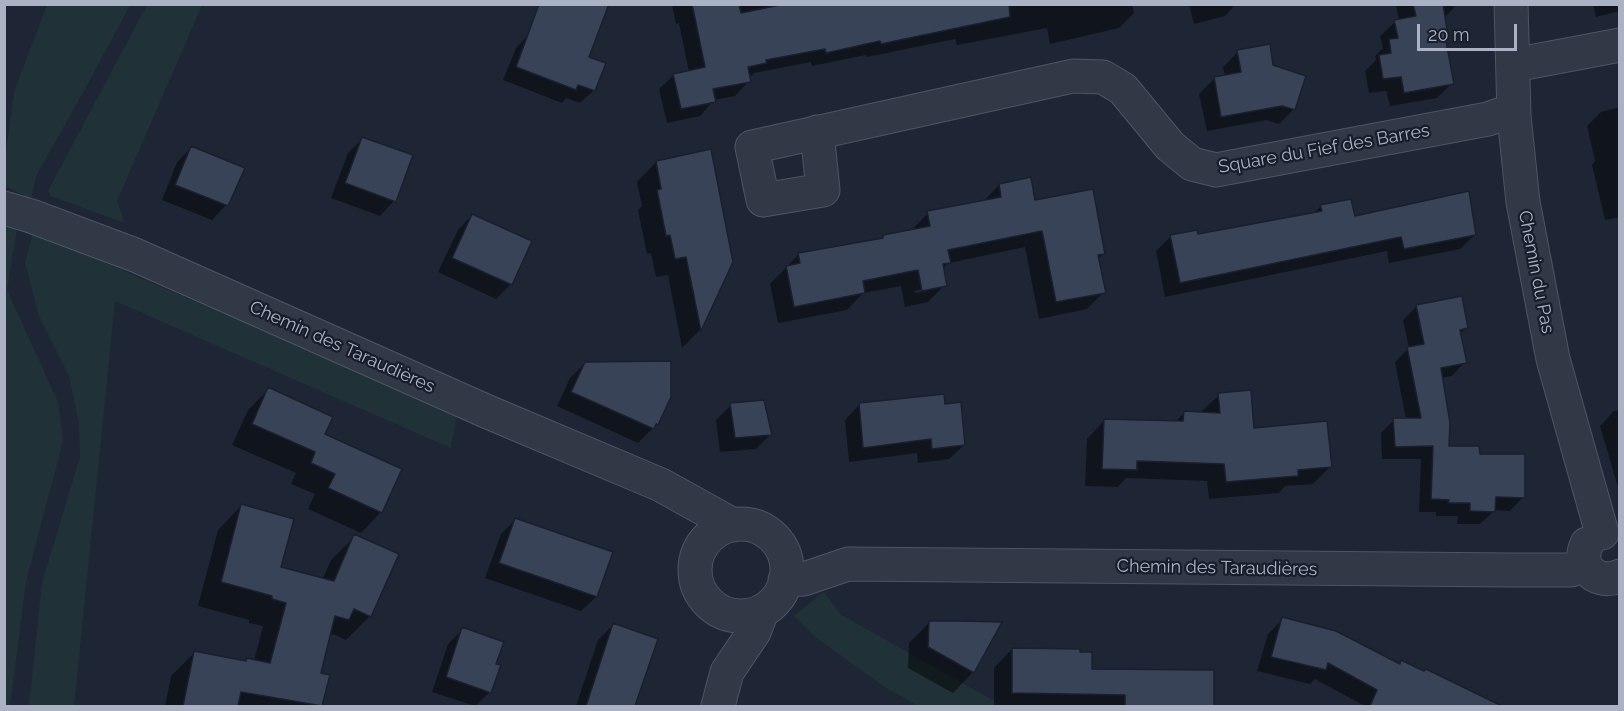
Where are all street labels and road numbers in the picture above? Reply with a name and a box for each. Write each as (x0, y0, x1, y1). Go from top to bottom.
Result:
street label: Square du Fief des Barres (1217, 120, 1431, 178)
street label: Chemin du Pas (1513, 209, 1559, 335)
street label: Chemin des Taraudières (246, 296, 438, 398)
street label: Chemin des Taraudières (1116, 555, 1318, 581)

